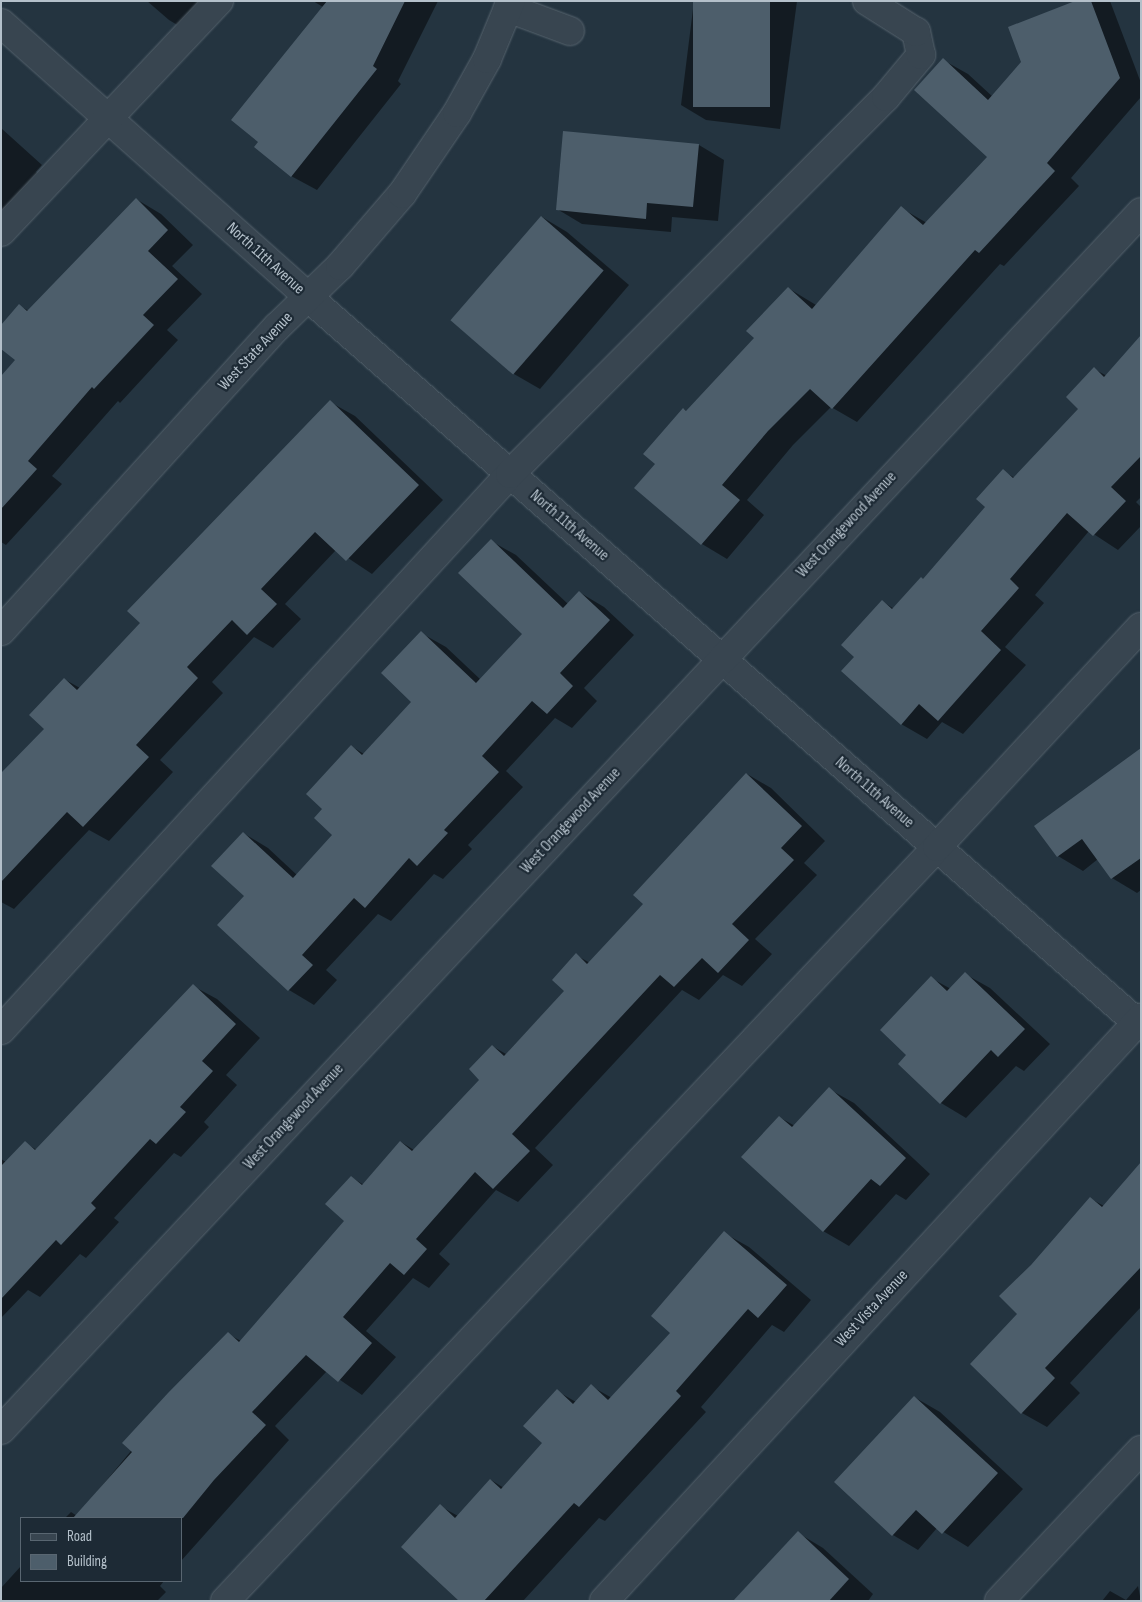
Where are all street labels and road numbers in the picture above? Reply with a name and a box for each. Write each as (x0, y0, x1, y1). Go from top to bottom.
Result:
street label: North 11th Avenue (222, 219, 308, 299)
street label: West State Avenue (215, 309, 297, 395)
street label: West Orangewood Avenue (793, 468, 901, 582)
street label: North 11th Avenue (526, 486, 612, 566)
street label: North 11th Avenue (831, 753, 917, 833)
street label: West Orangewood Avenue (517, 764, 625, 878)
street label: West Orangewood Avenue (240, 1060, 348, 1174)
street label: West Vista Avenue (831, 1267, 913, 1351)

